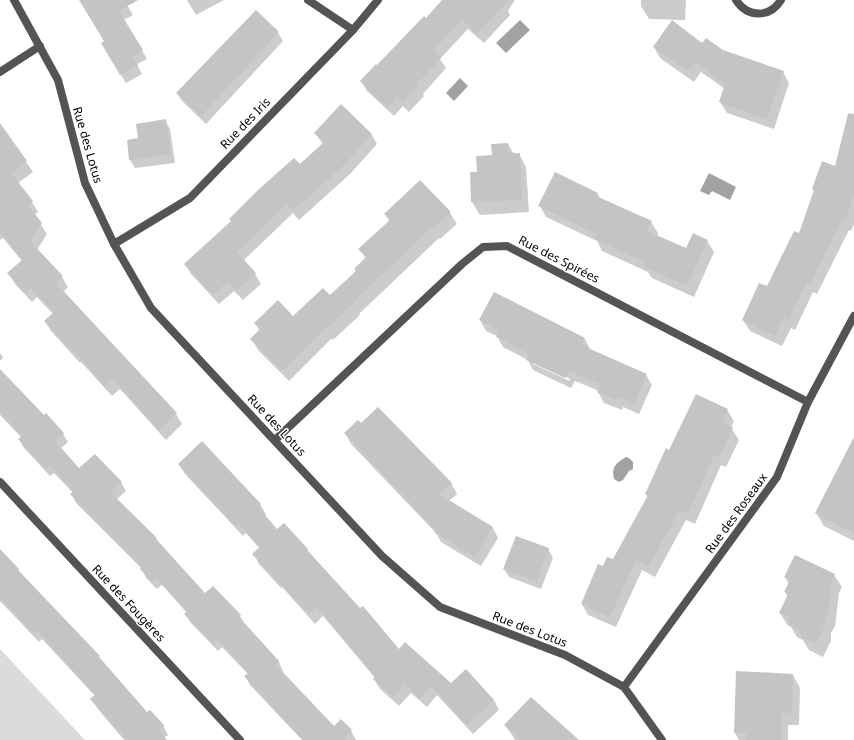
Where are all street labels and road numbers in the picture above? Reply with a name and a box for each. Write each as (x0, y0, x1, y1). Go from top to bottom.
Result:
street label: Rue des Iris (216, 93, 274, 153)
street label: Rue des Lotus (69, 105, 107, 185)
street label: Rue des Spirées (516, 231, 603, 287)
street label: Rue des Lotus (244, 390, 310, 460)
street label: Rue des Roseaux (701, 469, 771, 557)
street label: Rue des Fougères (89, 561, 170, 646)
street label: Rue des Lotus (490, 607, 570, 651)

